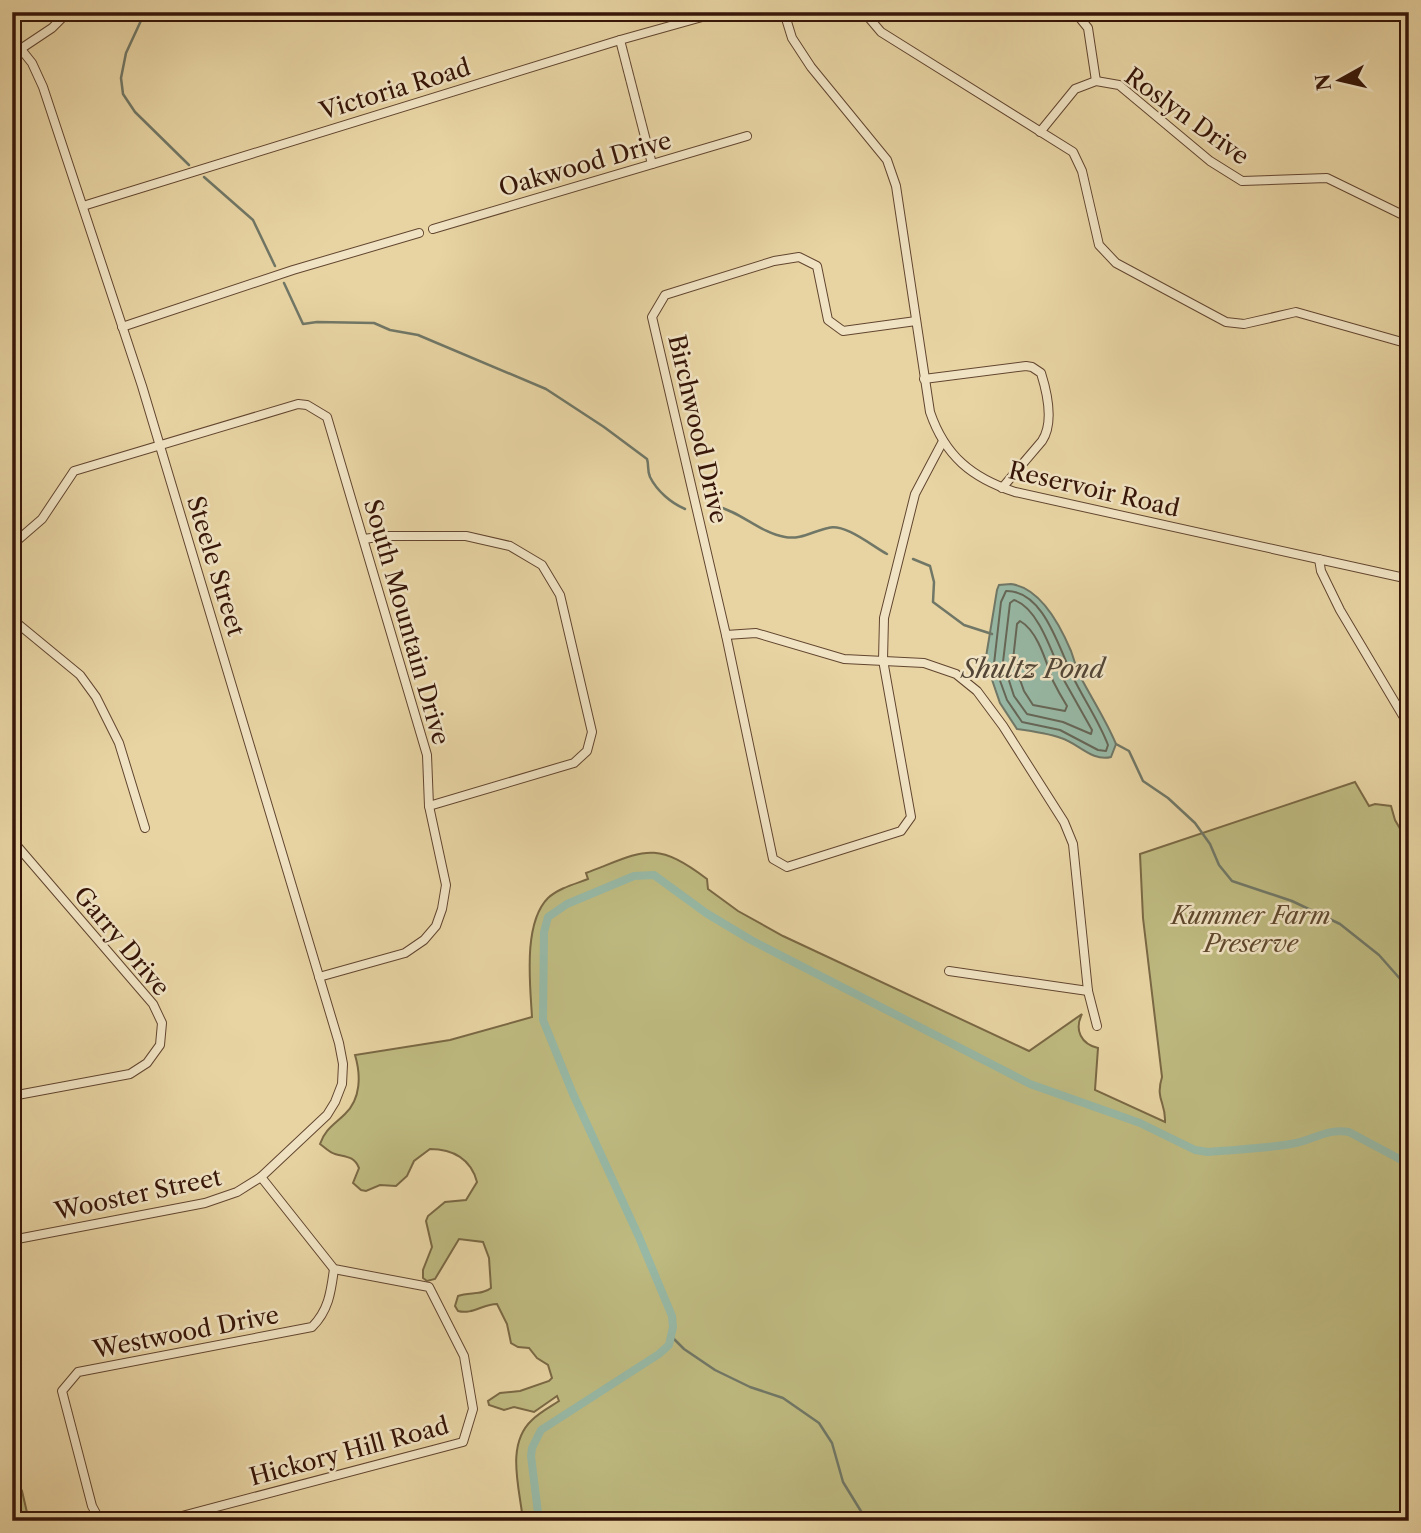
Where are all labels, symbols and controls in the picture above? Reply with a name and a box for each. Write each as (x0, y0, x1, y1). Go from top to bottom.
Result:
north arrow (1306, 46, 1376, 116)
street label: Victoria Road (315, 52, 474, 126)
street label: Roslyn Drive (1119, 61, 1255, 171)
text: N (1311, 73, 1336, 92)
street label: Oakwood Drive (495, 126, 675, 202)
street label: Birchwood Drive (662, 332, 734, 526)
street label: Reservoir Road (1006, 455, 1183, 523)
street label: Steele Street (181, 493, 251, 640)
street label: South Mountain Drive (358, 496, 456, 748)
water label: Shultz Pond (959, 653, 1107, 685)
street label: Garry Drive (68, 881, 176, 1001)
park label: Kummer Farm Preserve (1169, 901, 1331, 958)
street label: Wooster Street (51, 1162, 225, 1226)
street label: Westwood Drive (90, 1300, 281, 1364)
street label: Hickory Hill Road (246, 1410, 452, 1492)

